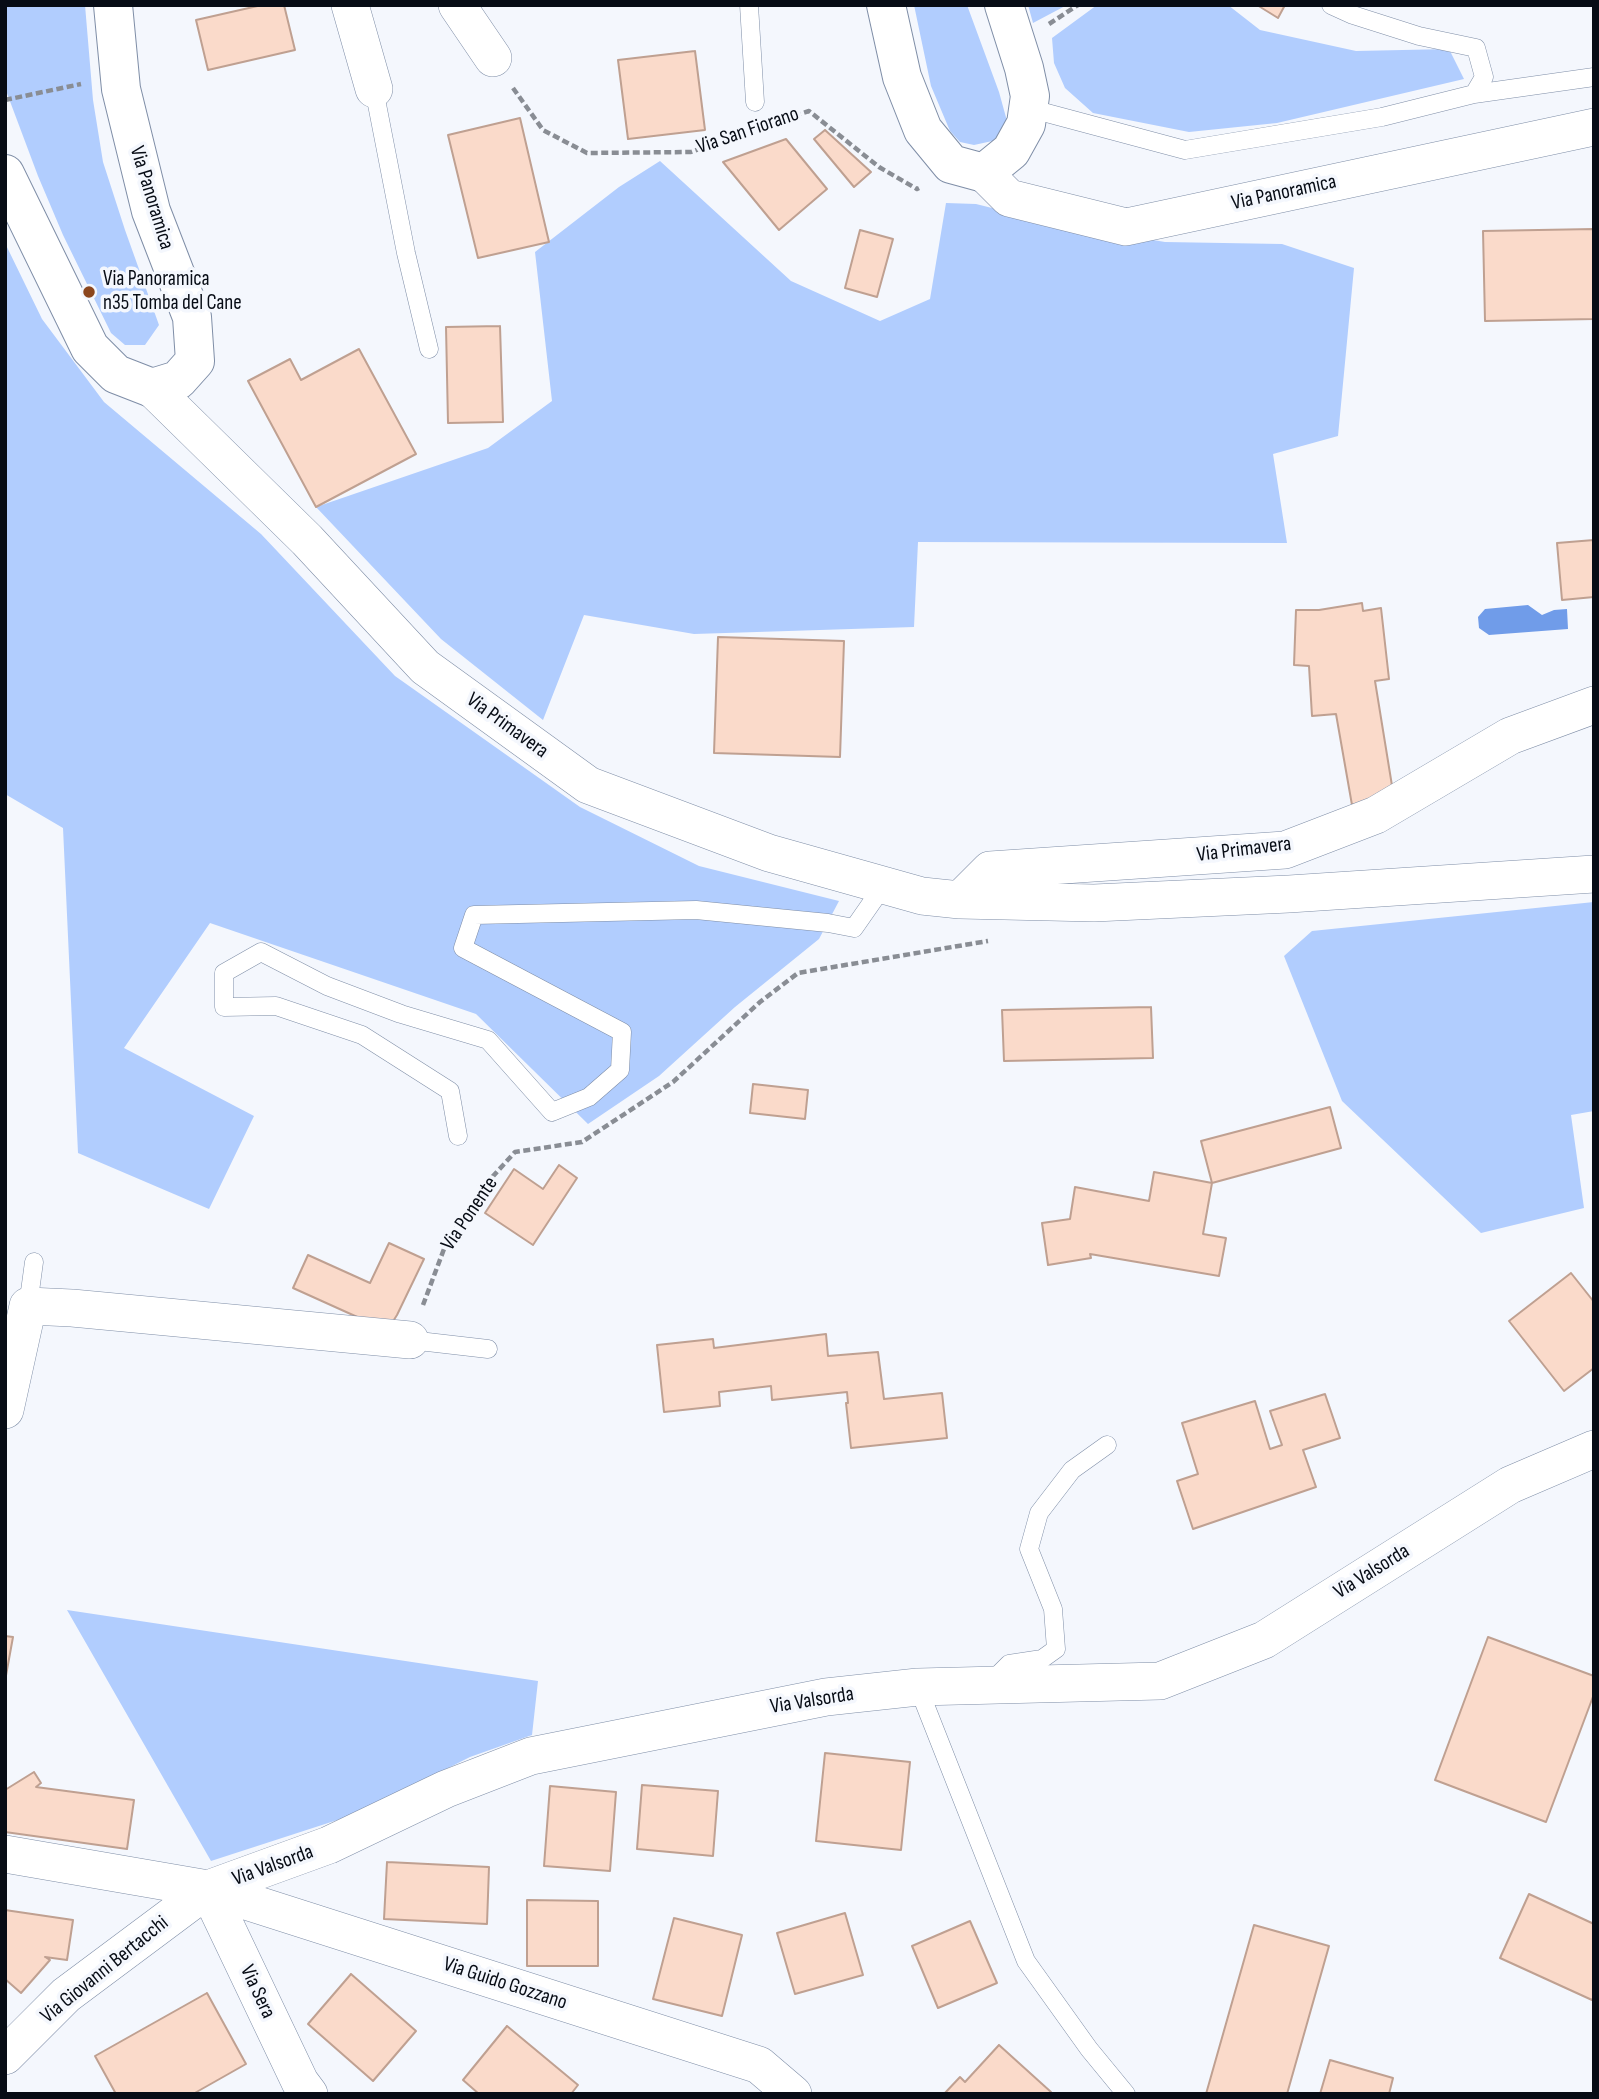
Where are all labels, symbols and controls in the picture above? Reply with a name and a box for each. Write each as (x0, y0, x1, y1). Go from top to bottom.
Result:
street label: Via San Fiorano (694, 102, 802, 160)
street label: Via Panoramica (123, 143, 179, 253)
street label: Via Panoramica (1229, 170, 1339, 216)
place label: Via Panoramica n35 Tomba del Cane (103, 267, 242, 317)
marker: Via Panoramica n35 Tomba del Cane (81, 284, 97, 300)
street label: Via Primavera (461, 688, 553, 764)
street label: Via Primavera (1195, 832, 1293, 868)
street label: Via Ponente (436, 1172, 504, 1256)
street label: Via Valsorda (1330, 1539, 1414, 1605)
street label: Via Valsorda (768, 1682, 856, 1720)
street label: Via Valsorda (229, 1840, 317, 1892)
street label: Via Giovanni Bertacchi (36, 1911, 174, 2029)
street label: Via Guido Gozzano (440, 1952, 570, 2016)
street label: Via Sera (234, 1961, 280, 2023)

